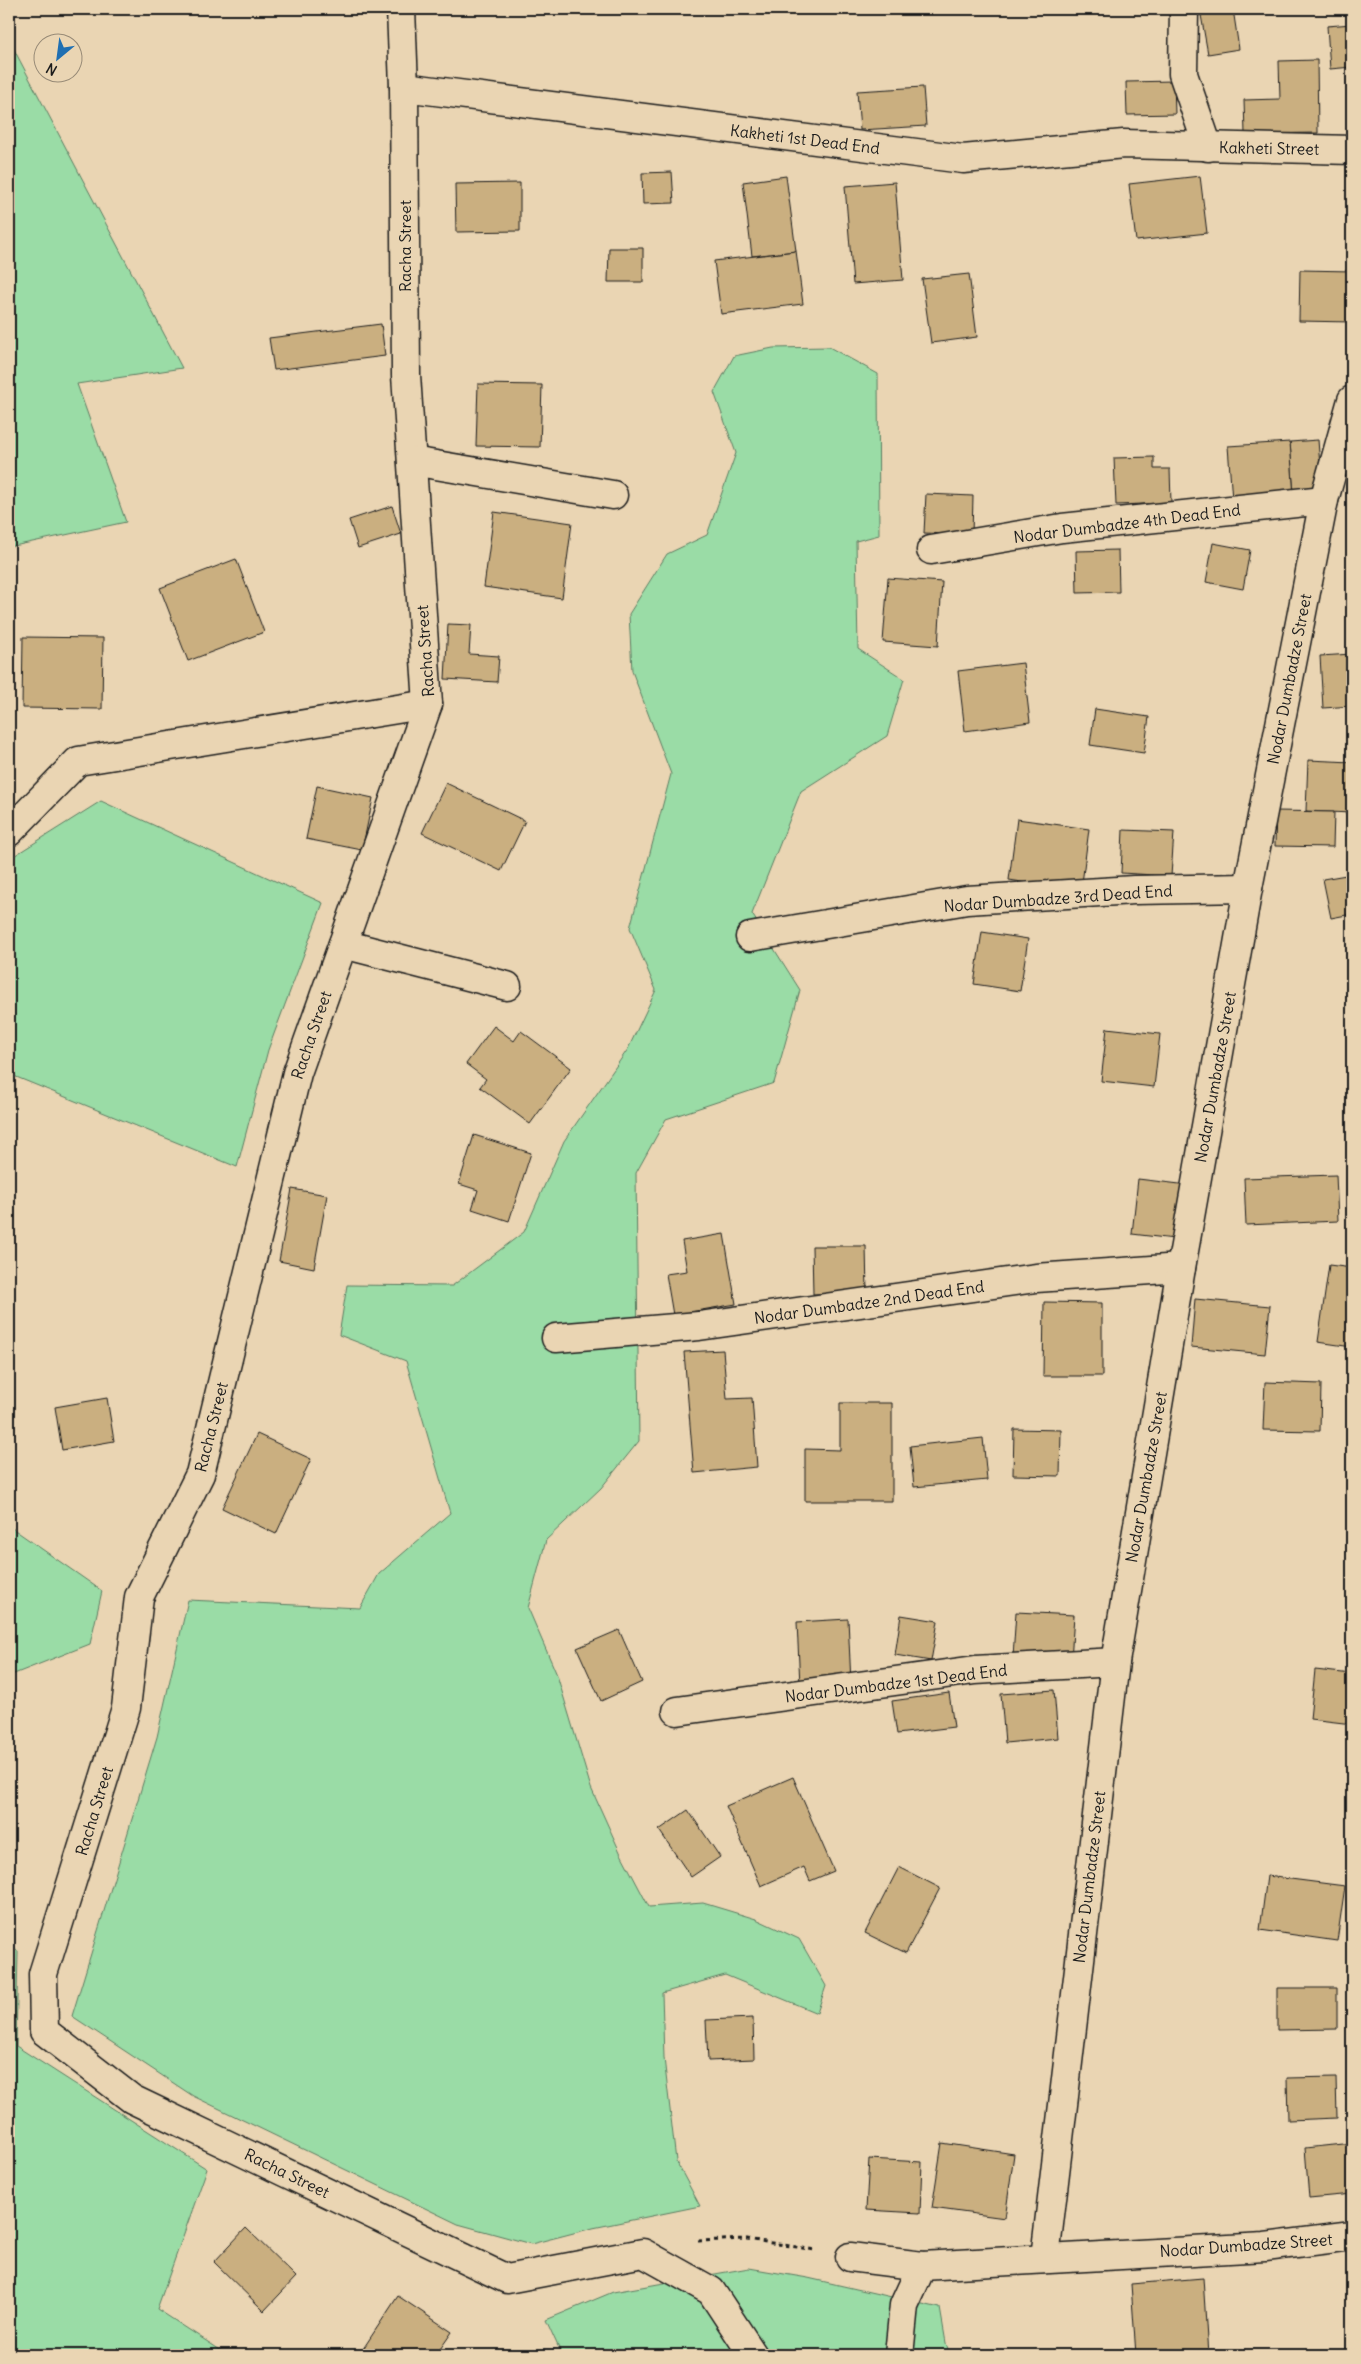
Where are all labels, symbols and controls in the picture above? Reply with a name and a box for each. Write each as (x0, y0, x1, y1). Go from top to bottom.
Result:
north arrow (32, 32, 82, 82)
text: N (43, 59, 60, 80)
street label: Kakheti 1st Dead End (729, 120, 881, 158)
street label: Kakheti Street (1219, 137, 1320, 159)
street label: Racha Street (395, 199, 415, 292)
street label: Nodar Dumbadze 4th Dead End (1012, 499, 1242, 547)
street label: Nodar Dumbadze Street (1263, 591, 1315, 766)
street label: Racha Street (412, 604, 438, 698)
street label: Nodar Dumbadze 3rd Dead End (943, 880, 1173, 916)
street label: Racha Street (287, 988, 336, 1082)
street label: Nodar Dumbadze Street (1190, 989, 1240, 1164)
street label: Nodar Dumbadze 2nd Dead End (753, 1276, 985, 1328)
street label: Racha Street (190, 1379, 232, 1474)
street label: Nodar Dumbadze Street (1121, 1389, 1171, 1564)
street label: Nodar Dumbadze 1st Dead End (784, 1659, 1008, 1707)
street label: Racha Street (71, 1763, 117, 1858)
street label: Nodar Dumbadze Street (1069, 1789, 1110, 1964)
street label: Racha Street (241, 2144, 333, 2202)
street label: Nodar Dumbadze Street (1159, 2229, 1334, 2261)

